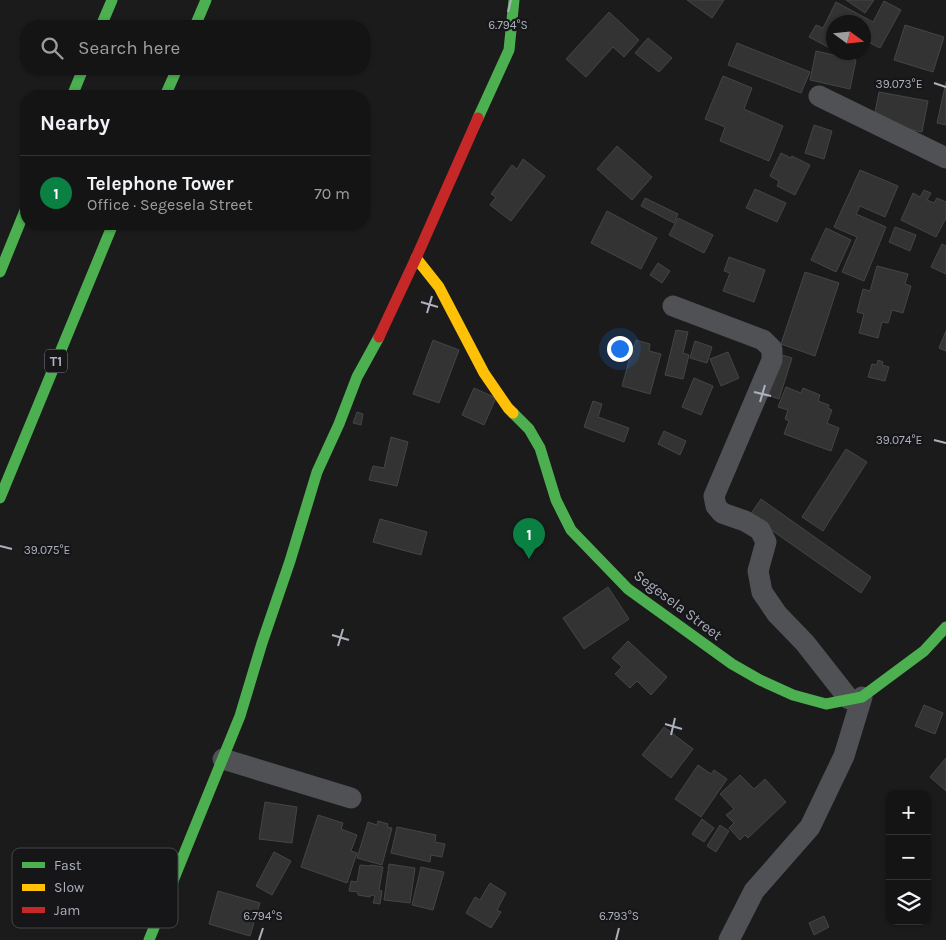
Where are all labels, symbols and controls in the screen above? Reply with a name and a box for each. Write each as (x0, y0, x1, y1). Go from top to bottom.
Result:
north arrow (826, 15, 871, 60)
text: 6.794°S (488, 18, 528, 32)
search box (20, 20, 370, 75)
icon: search (38, 34, 66, 62)
text: Search here (78, 37, 180, 59)
text: 39.073°E (876, 77, 922, 91)
text: Nearby (40, 111, 110, 135)
text: Telephone Tower (87, 173, 233, 195)
text: 1 (53, 184, 59, 203)
text: 70 m (314, 184, 350, 203)
text: Office · Segesela Street (87, 195, 253, 214)
your location (607, 336, 633, 362)
road number: T1 (45, 350, 67, 372)
text: 39.074°E (876, 433, 922, 447)
pin: 1 (513, 518, 545, 559)
text: 39.075°E (24, 543, 70, 557)
street label: Segesela Street (630, 566, 726, 644)
map controls (886, 790, 931, 925)
button: + (886, 790, 931, 835)
button: − (886, 835, 931, 880)
legend (12, 848, 178, 928)
text: Fast (54, 857, 81, 874)
text: Slow (54, 879, 84, 896)
button: layers (886, 880, 931, 925)
text: Jam (54, 902, 80, 919)
text: 6.794°S (243, 909, 283, 923)
text: 6.793°S (599, 909, 639, 923)

